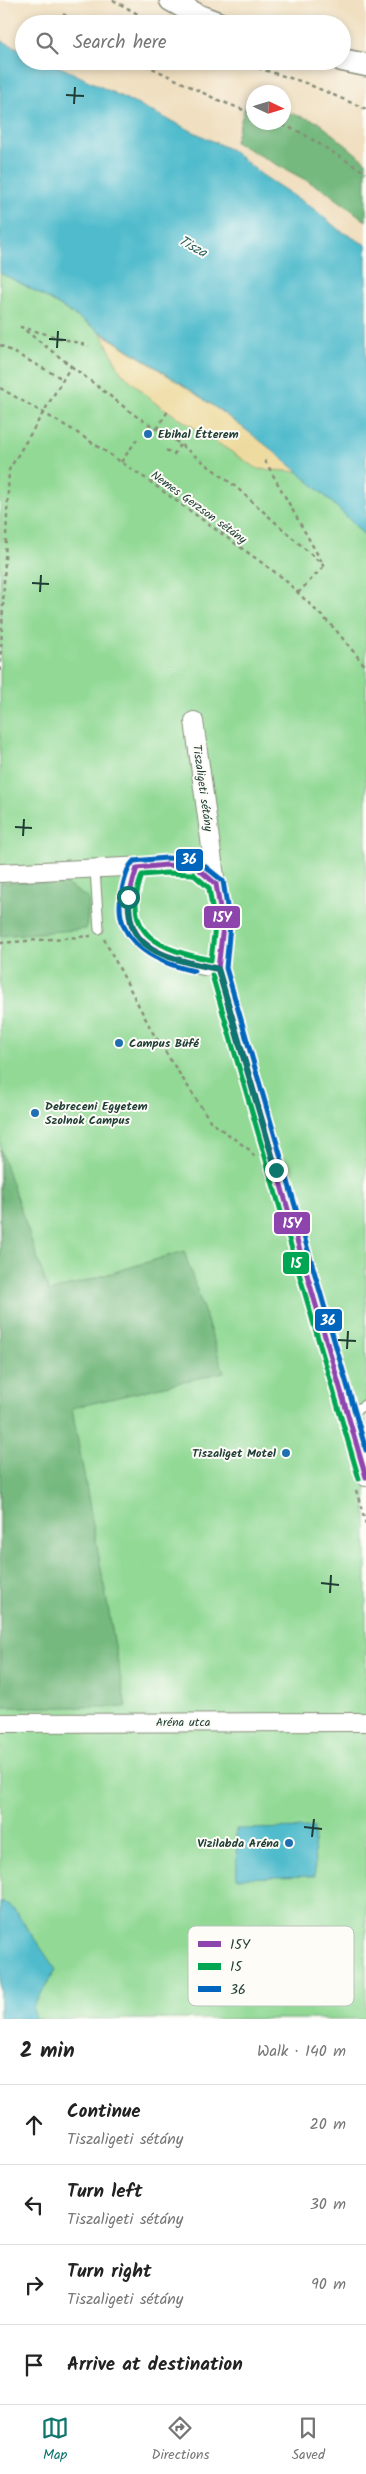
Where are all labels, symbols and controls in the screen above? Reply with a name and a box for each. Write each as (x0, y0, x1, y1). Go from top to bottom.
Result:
search box (15, 15, 351, 70)
text: Search here (73, 28, 167, 58)
icon: search (33, 29, 61, 57)
north arrow (246, 85, 291, 130)
water label: Tisza (174, 230, 212, 264)
place label: Ebihal Étterem (158, 425, 239, 444)
marker: Ebihal Étterem (142, 428, 154, 440)
street label: Nemes Gerzson sétány (147, 466, 251, 549)
street label: Tiszaligeti sétány (187, 744, 218, 833)
line badge: 36 (175, 848, 204, 872)
text: 36 (180, 849, 197, 871)
route start (117, 886, 140, 909)
line badge: 15Y (203, 905, 241, 929)
text: 15Y (212, 907, 233, 929)
place label: Campus Büfé (129, 1034, 199, 1053)
marker: Campus Büfé (113, 1037, 125, 1049)
place label: Debreceni Egyetem Szolnok Campus (45, 1097, 148, 1130)
marker: Debreceni Egyetem Szolnok Campus (29, 1107, 41, 1119)
route end (265, 1159, 288, 1182)
line badge: 15Y (273, 1211, 311, 1235)
text: 15Y (282, 1213, 303, 1235)
line badge: 15 (282, 1251, 310, 1275)
text: 15 (290, 1253, 304, 1275)
line badge: 36 (314, 1308, 343, 1332)
text: 36 (319, 1310, 336, 1332)
place label: Tiszaliget Motel (192, 1444, 277, 1463)
marker: Tiszaliget Motel (280, 1447, 292, 1459)
street label: Aréna utca (156, 1713, 211, 1732)
place label: Vizilabda Aréna (197, 1834, 279, 1853)
marker: Vizilabda Aréna (283, 1837, 295, 1849)
legend (188, 1926, 354, 2006)
text: 15Y (230, 1934, 251, 1956)
text: 15 (230, 1956, 243, 1978)
text: 36 (230, 1979, 246, 2001)
text: 2 min (20, 2035, 75, 2068)
text: Walk · 140 m (257, 2039, 346, 2064)
text: Continue (67, 2097, 140, 2127)
icon: ahead (20, 2111, 48, 2139)
text: 20 m (310, 2112, 346, 2137)
text: Tiszaligeti sétány (67, 2127, 183, 2152)
text: Turn left (67, 2177, 142, 2207)
icon: left (20, 2191, 48, 2219)
text: 30 m (310, 2192, 346, 2217)
text: Tiszaligeti sétány (67, 2207, 183, 2232)
text: Turn right (67, 2257, 152, 2287)
icon: right (20, 2271, 48, 2299)
text: 90 m (311, 2272, 346, 2297)
text: Tiszaligeti sétány (67, 2287, 183, 2312)
text: Arrive at destination (67, 2350, 243, 2380)
icon: arrive (20, 2351, 48, 2379)
tab: Map (41, 2414, 69, 2466)
tab: Directions (151, 2414, 209, 2466)
tab: Saved (292, 2414, 325, 2466)

